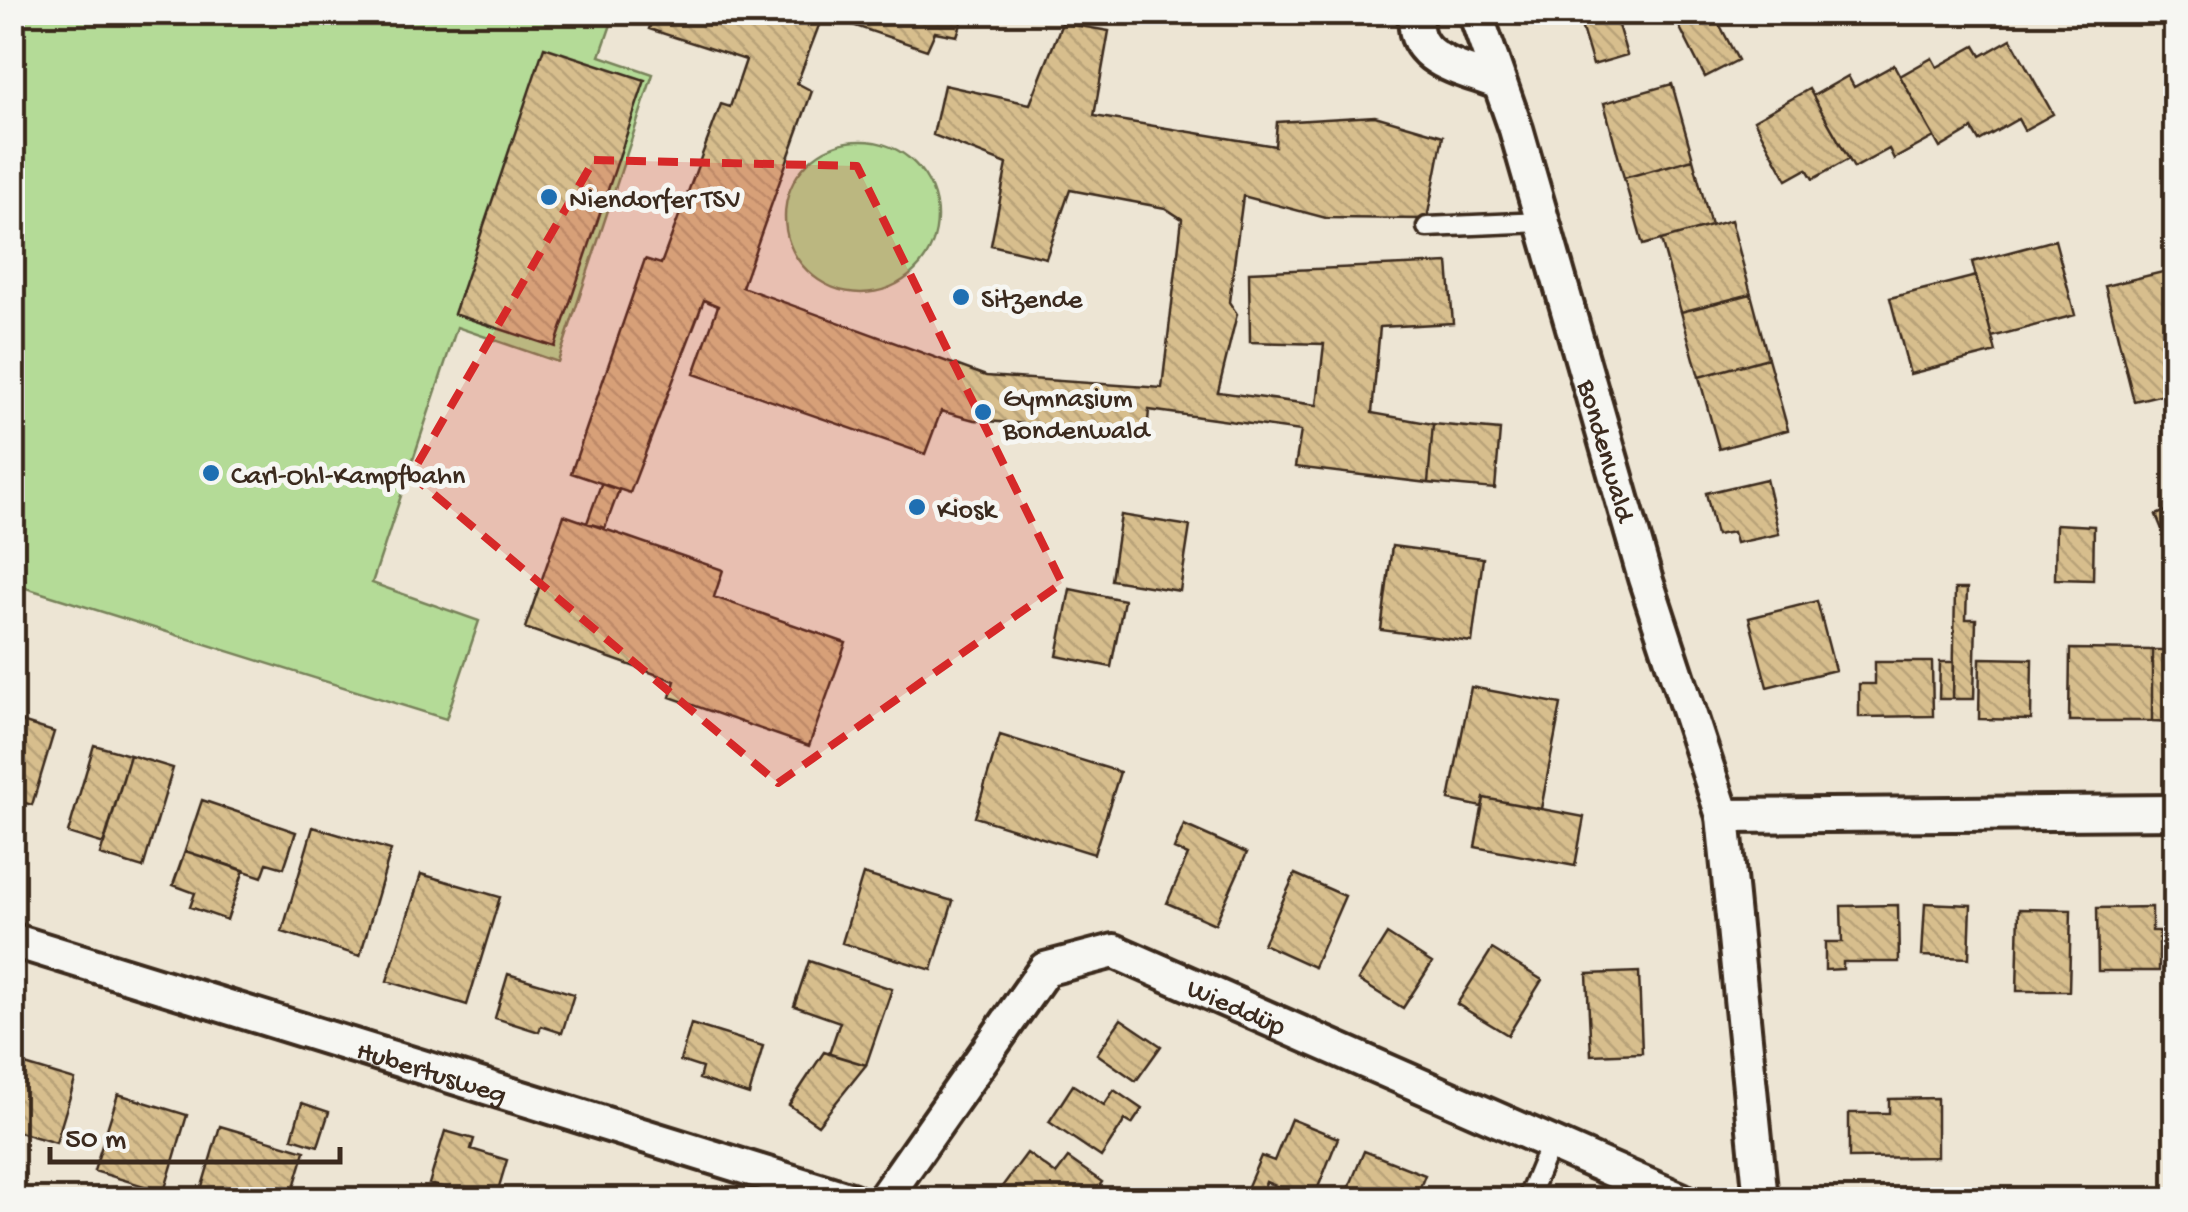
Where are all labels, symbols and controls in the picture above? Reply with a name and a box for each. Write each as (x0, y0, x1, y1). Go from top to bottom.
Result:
place label: Niendorfer TSV (569, 185, 741, 218)
marker: Niendorfer TSV (538, 186, 560, 208)
place label: Sitzende (981, 285, 1083, 318)
marker: Sitzende (950, 286, 972, 308)
street label: Bondenwald (1568, 376, 1641, 529)
place label: Gymnasium Bondenwald (1002, 384, 1152, 449)
marker: Gymnasium Bondenwald (972, 401, 994, 423)
place label: Carl-Ohl-Kampfbahn (231, 461, 466, 494)
marker: Carl-Ohl-Kampfbahn (200, 462, 222, 484)
place label: Kiosk (937, 495, 998, 528)
marker: Kiosk (906, 496, 928, 518)
street label: Wieddüp (1181, 973, 1290, 1045)
street label: Hubertusweg (352, 1036, 510, 1113)
scale bar (50, 1102, 340, 1164)
text: 50 m (65, 1124, 126, 1159)

